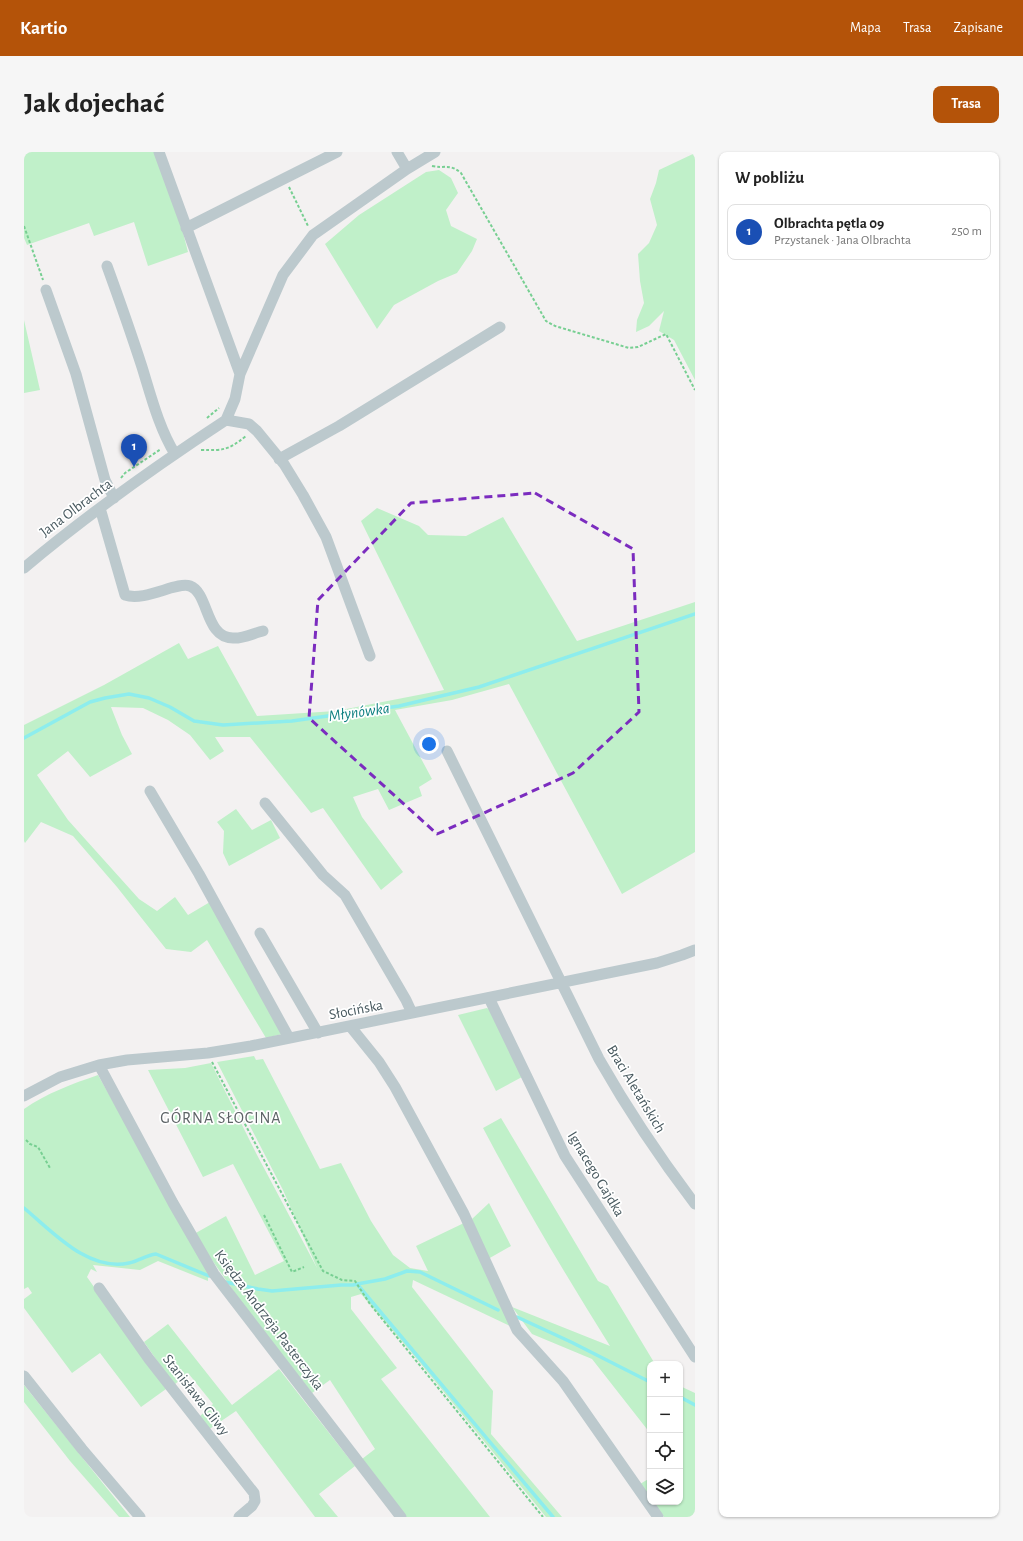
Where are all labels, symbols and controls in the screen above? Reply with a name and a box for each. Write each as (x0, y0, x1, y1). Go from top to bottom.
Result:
text: Kartio (20, 19, 67, 38)
text: Mapa (850, 21, 881, 35)
text: Trasa (903, 21, 931, 35)
text: Zapisane (953, 21, 1003, 35)
button: Trasa (933, 86, 999, 123)
text: Jak dojechać (24, 90, 164, 118)
text: W pobliżu (735, 169, 804, 186)
text: Olbrachta pętla 09 (774, 216, 884, 231)
text: 1 (747, 225, 751, 238)
text: 250 m (951, 225, 982, 238)
text: Przystanek · Jana Olbrachta (774, 234, 911, 247)
pin: 1 (121, 434, 147, 467)
street label: Jana Olbrachta (37, 476, 115, 540)
water label: Młynówka (327, 700, 391, 724)
your location (419, 734, 439, 754)
street label: Słocińska (328, 997, 384, 1023)
street label: Braci Aletańskich (604, 1042, 668, 1136)
district label: GÓRNA SŁOCINA (160, 1108, 282, 1126)
street label: Ignacego Gajdka (565, 1129, 627, 1219)
street label: Księdza Andrzeja Pasterczyka (212, 1247, 326, 1393)
street label: Stanisława Gliwy (160, 1352, 232, 1439)
map controls (647, 1361, 683, 1505)
button: + (647, 1361, 683, 1397)
button: − (647, 1397, 683, 1433)
button: locate (647, 1433, 683, 1469)
button: layers (647, 1469, 683, 1505)

